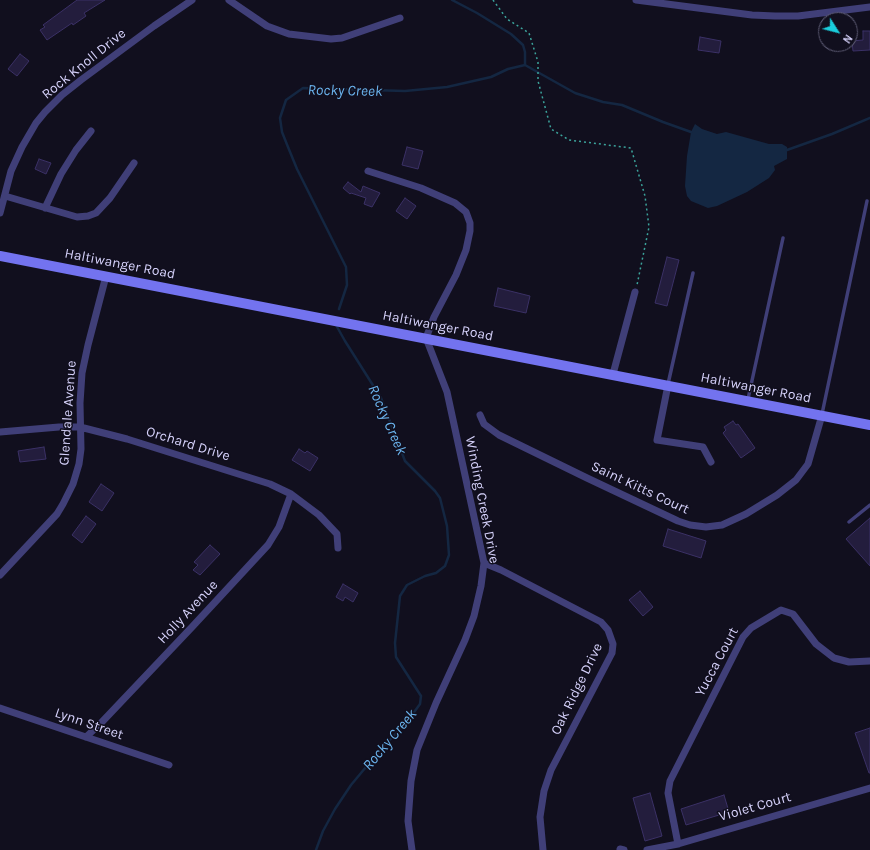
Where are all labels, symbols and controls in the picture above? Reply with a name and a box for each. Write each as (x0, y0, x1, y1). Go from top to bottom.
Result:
north arrow (818, 12, 858, 52)
street label: Rock Knoll Drive (39, 25, 129, 103)
text: N (840, 32, 855, 46)
water label: Rocky Creek (308, 81, 382, 101)
street label: Haltiwanger Road (63, 245, 177, 283)
street label: Haltiwanger Road (381, 307, 495, 345)
street label: Glendale Avenue (56, 360, 80, 466)
street label: Haltiwanger Road (699, 369, 813, 407)
water label: Rocky Creek (364, 382, 410, 458)
street label: Orchard Drive (144, 423, 232, 465)
street label: Winding Creek Drive (461, 435, 503, 565)
street label: Saint Kitts Court (588, 458, 692, 518)
street label: Holly Avenue (154, 577, 222, 647)
street label: Yucca Court (692, 625, 742, 699)
street label: Oak Ridge Drive (548, 640, 606, 738)
street label: Lynn Street (53, 704, 125, 744)
water label: Rocky Creek (359, 706, 421, 774)
street label: Violet Court (717, 789, 793, 825)

